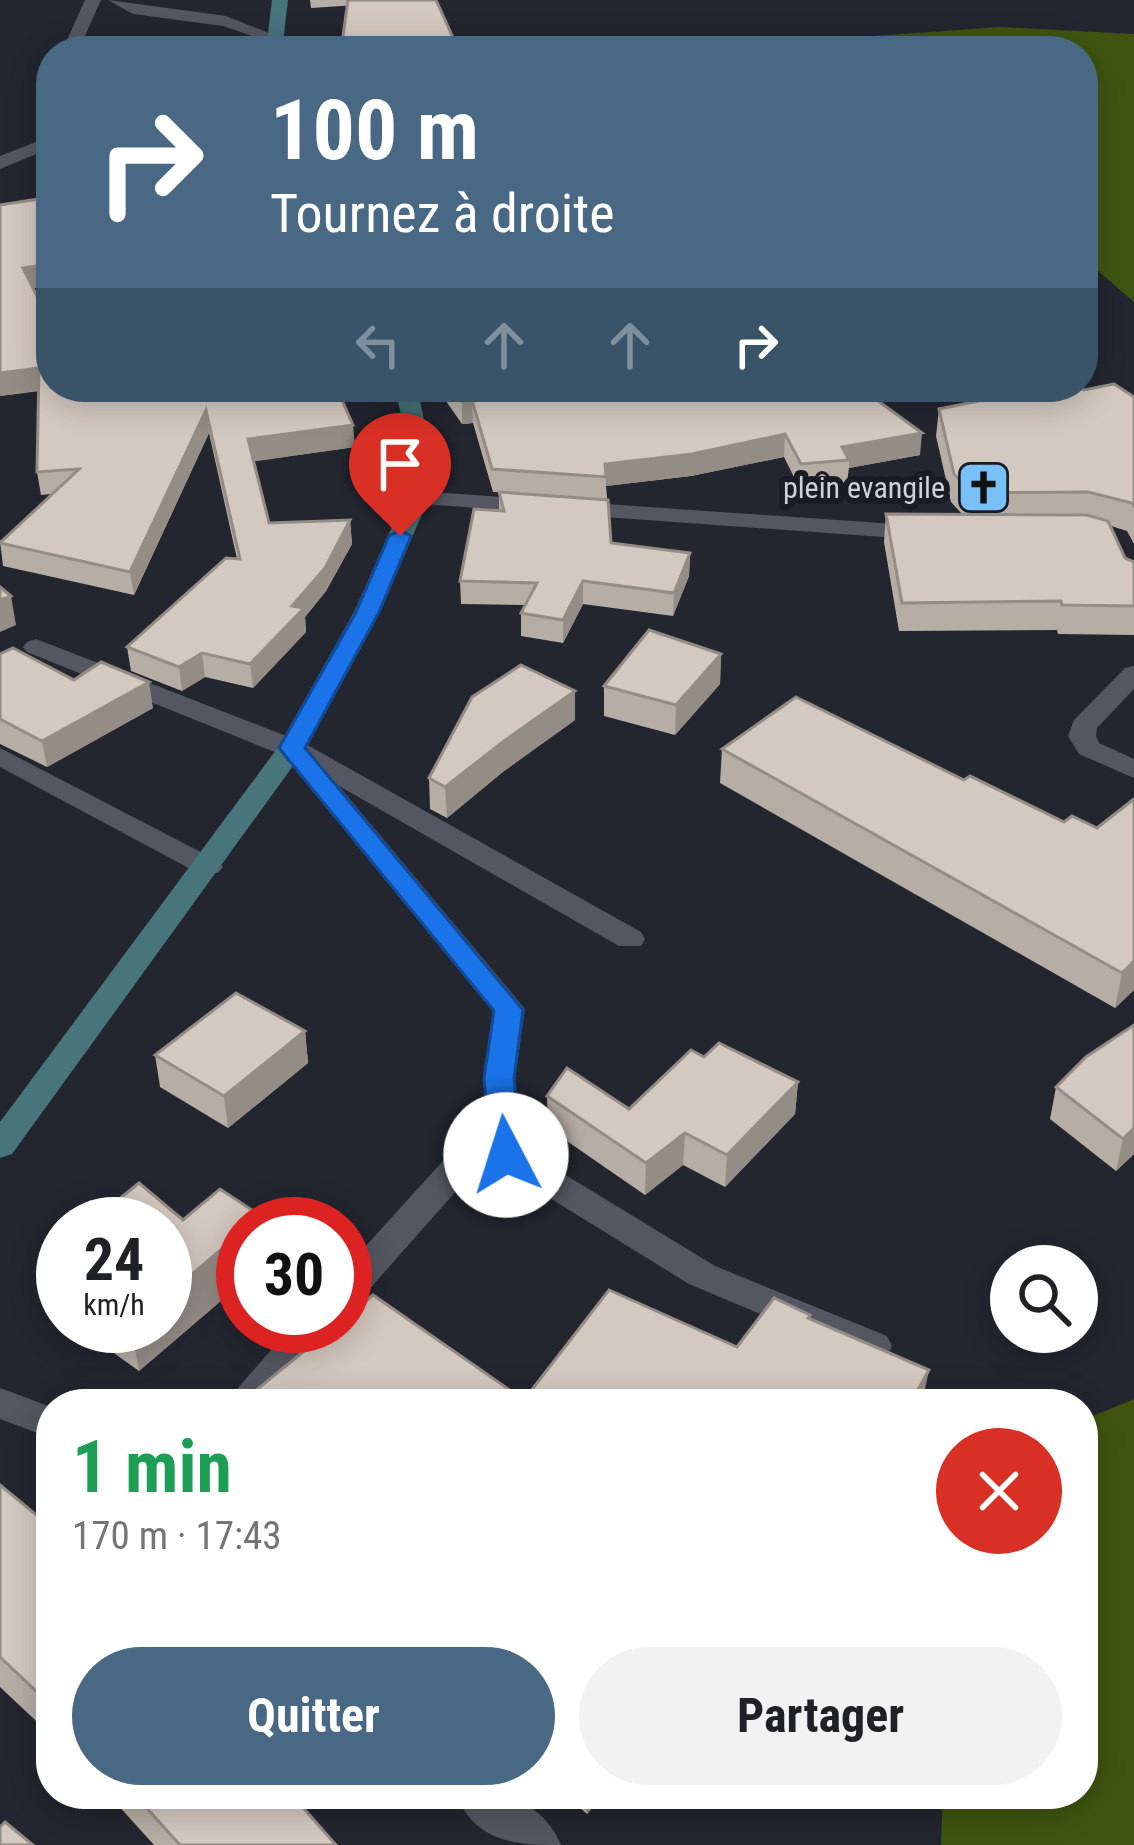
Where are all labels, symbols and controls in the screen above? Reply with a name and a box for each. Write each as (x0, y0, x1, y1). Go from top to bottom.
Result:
text: 100 m (270, 81, 479, 180)
icon: right (72, 84, 228, 240)
text: Tournez à droite (270, 182, 615, 245)
icon: left (345, 312, 411, 378)
icon: ahead (471, 312, 537, 378)
icon: ahead (597, 312, 663, 378)
icon: right (723, 312, 789, 378)
pin (349, 413, 451, 536)
icon: arrive (367, 431, 433, 497)
church icon: plein evangile (956, 459, 1012, 515)
place label: plein evangile (783, 470, 945, 505)
position arrow (443, 1092, 569, 1218)
speed limit sign: 30 (216, 1197, 372, 1353)
text: 24 (84, 1224, 144, 1295)
map controls (990, 1245, 1098, 1353)
button: search (990, 1245, 1098, 1353)
text: km/h (83, 1287, 145, 1322)
text: 1 min (72, 1425, 232, 1510)
button: close (936, 1428, 1062, 1554)
text: 170 m · 17:43 (72, 1513, 282, 1559)
button: Quitter (72, 1647, 555, 1785)
button: Partager (579, 1647, 1062, 1785)

